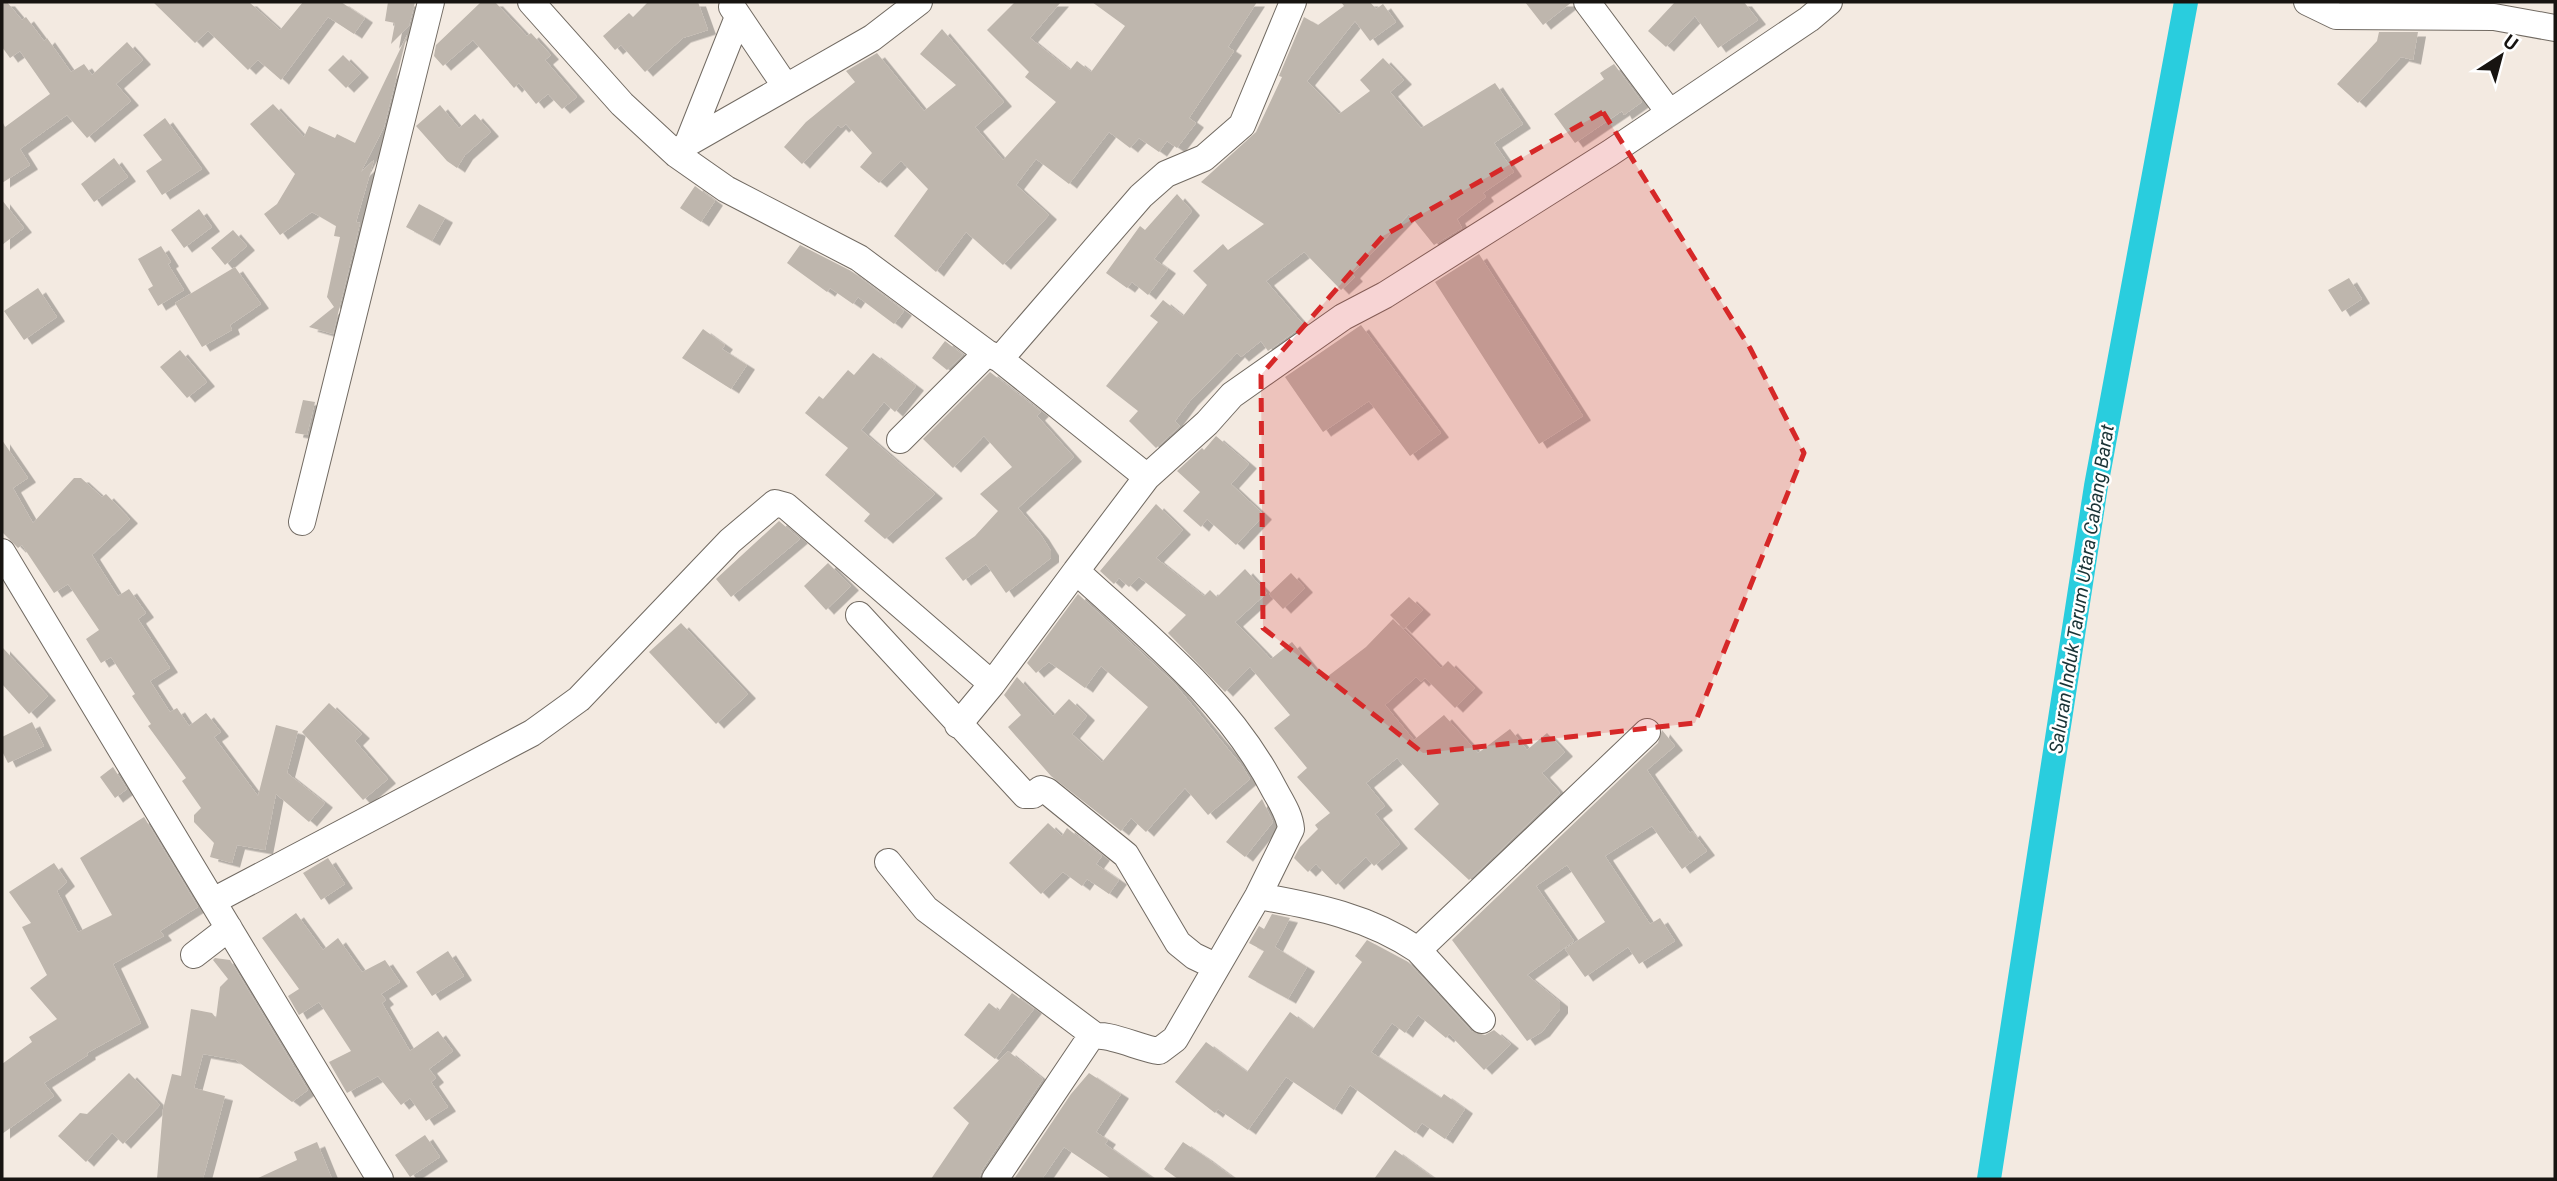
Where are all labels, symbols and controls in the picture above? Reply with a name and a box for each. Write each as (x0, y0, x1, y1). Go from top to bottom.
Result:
north arrow (2466, 21, 2536, 91)
text: U (2499, 30, 2523, 56)
water label: Saluran Induk Tarum Utara Cabang Barat (2044, 422, 2119, 755)

